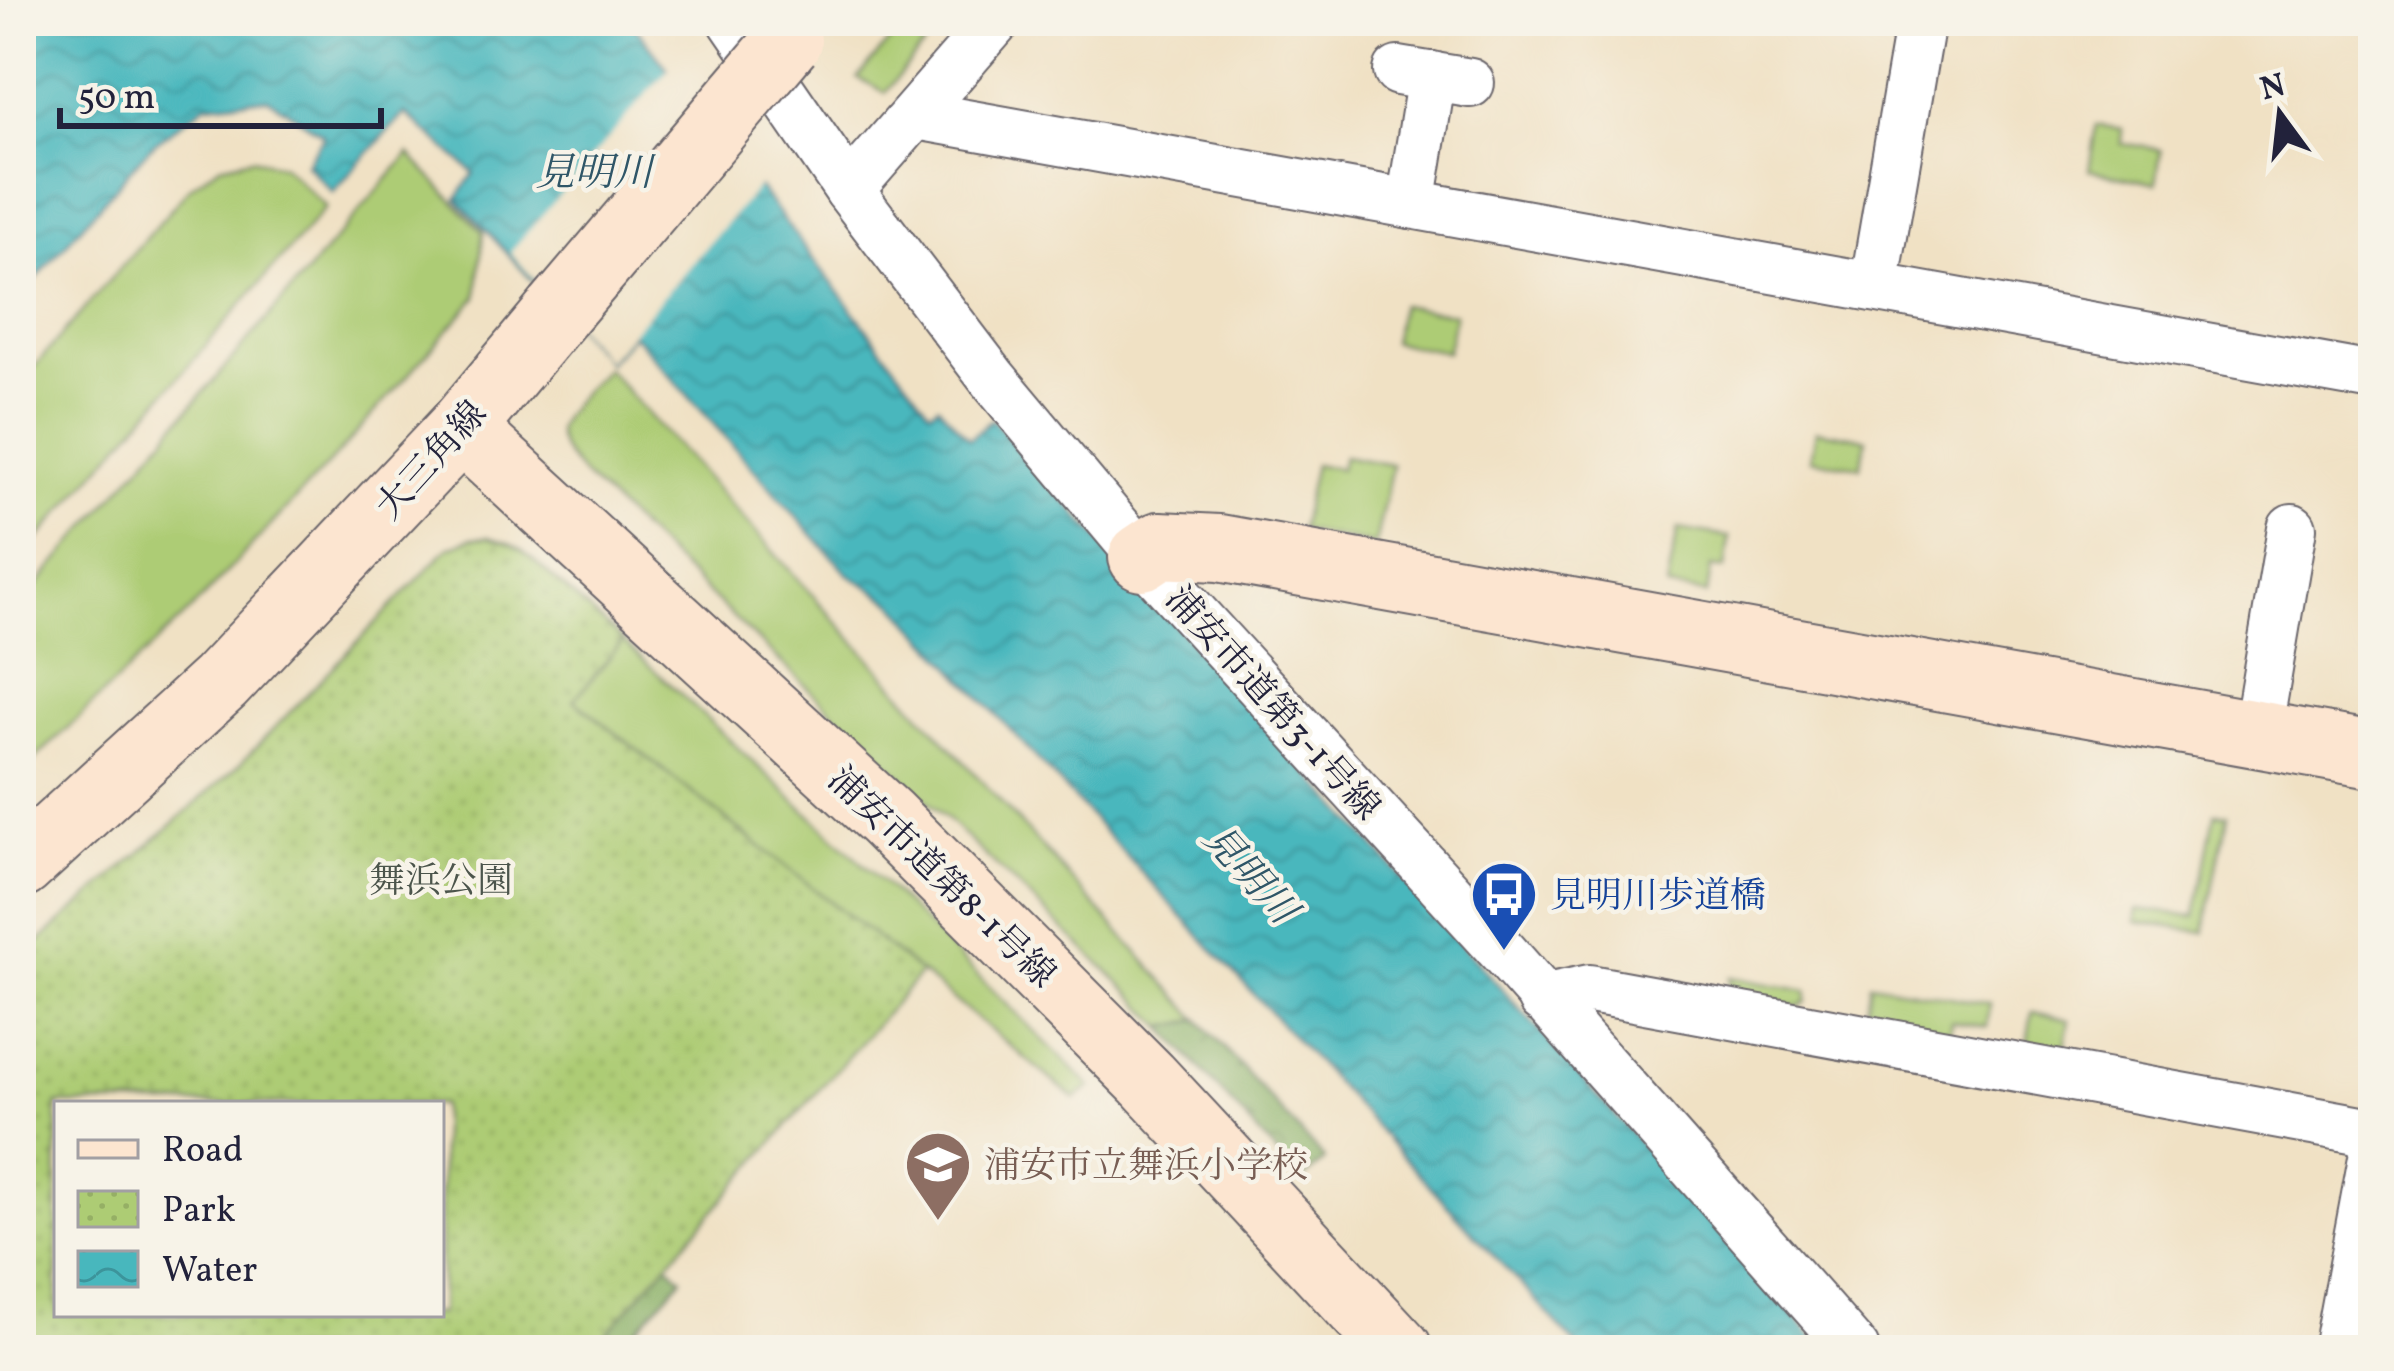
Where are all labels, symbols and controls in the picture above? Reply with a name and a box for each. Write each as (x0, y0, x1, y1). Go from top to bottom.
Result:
scale bar (60, 54, 381, 128)
north arrow (2220, 54, 2340, 174)
text: N (2256, 64, 2291, 114)
text: 50 m (78, 74, 155, 124)
water label: 見明川 (535, 148, 656, 202)
street label: 大三角線 (366, 391, 500, 532)
street label: 浦安市道第3-1号線 (1152, 577, 1390, 833)
street label: 浦安市道第8-1号線 (815, 757, 1065, 1001)
water label: 見明川 (1189, 814, 1310, 940)
park label: 舞浜公園 (369, 858, 513, 908)
bus stop icon: 見明川歩道橋 (1469, 859, 1539, 953)
place label: 見明川歩道橋 (1550, 873, 1766, 923)
legend (54, 1101, 444, 1317)
text: Road (162, 1127, 243, 1177)
school or university icon: 浦安市立舞浜小学校 (903, 1129, 973, 1223)
place label: 浦安市立舞浜小学校 (984, 1143, 1308, 1193)
text: Park (162, 1187, 236, 1237)
text: Water (162, 1247, 257, 1297)

